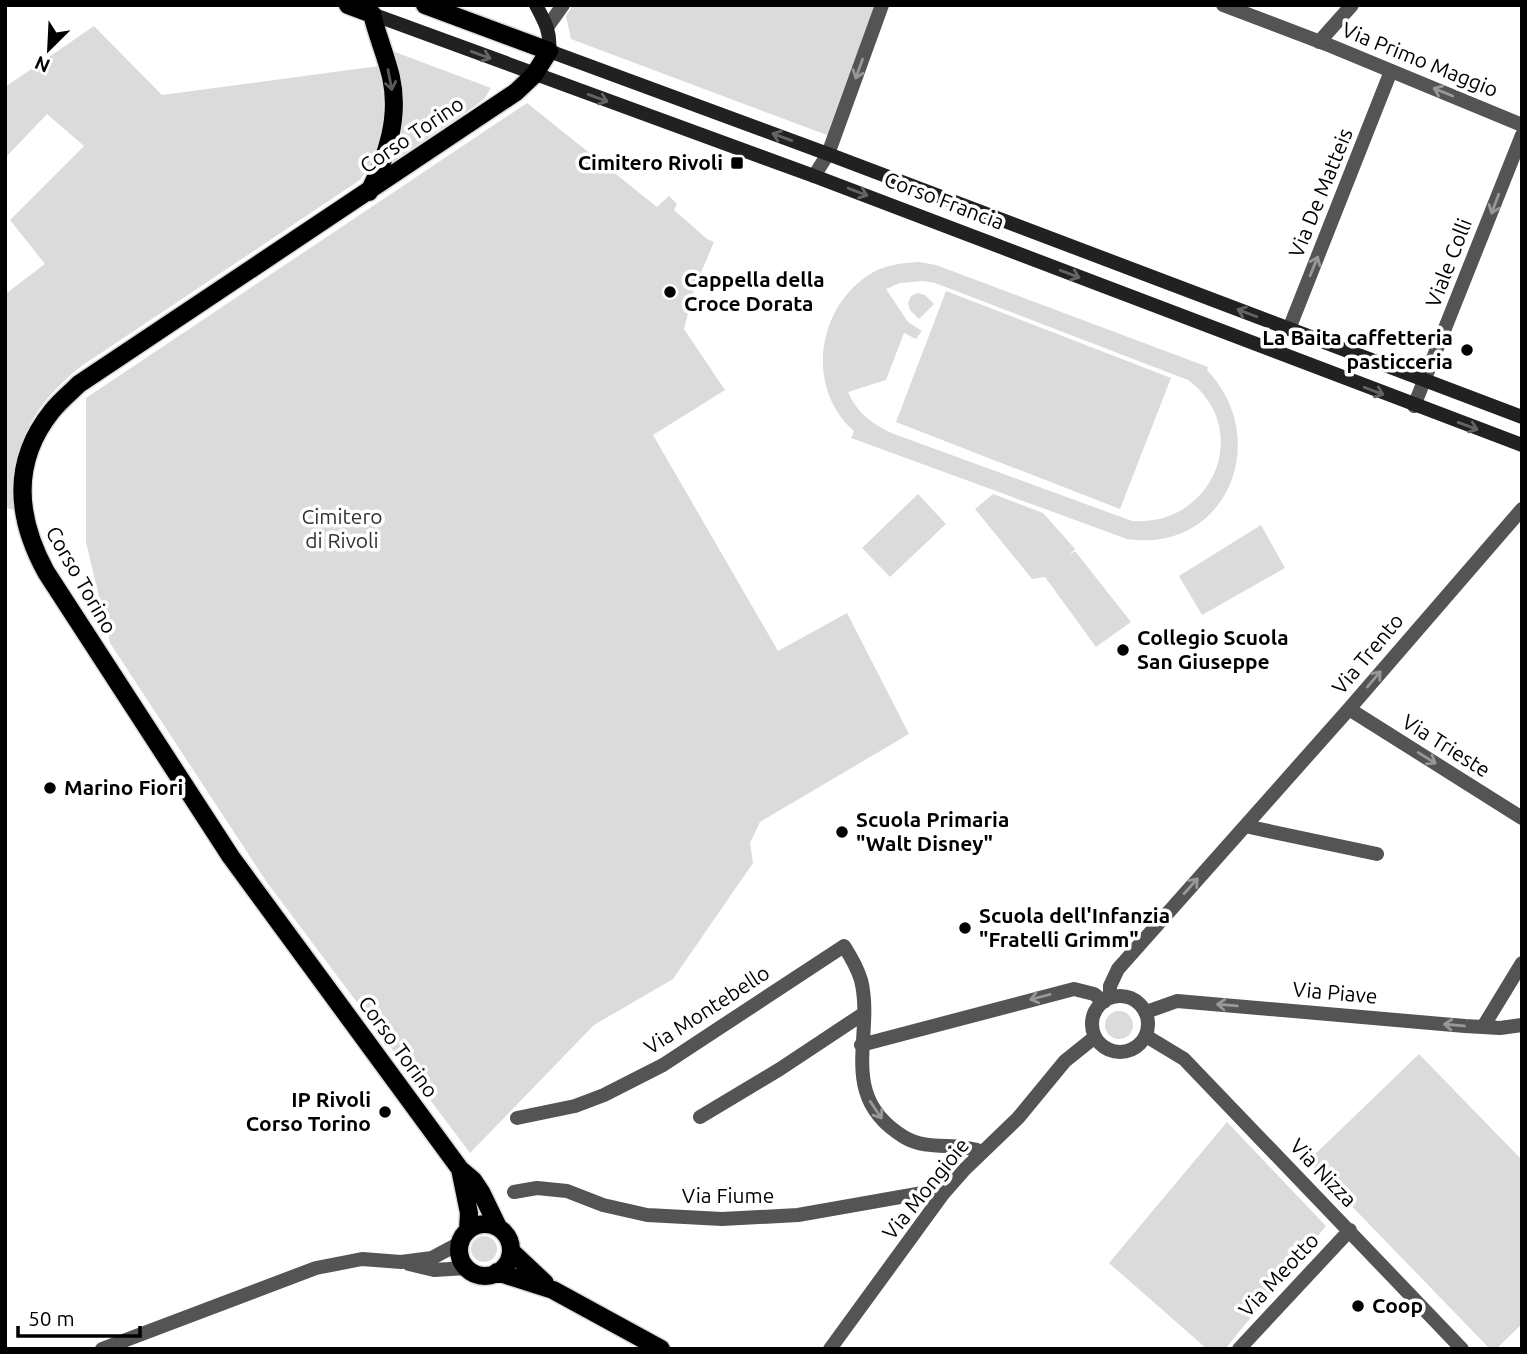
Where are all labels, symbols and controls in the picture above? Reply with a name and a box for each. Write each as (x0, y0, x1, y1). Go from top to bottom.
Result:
north arrow (14, 14, 84, 84)
street label: Via Primo Maggio (1339, 17, 1502, 101)
one-way arrow (470, 50, 492, 62)
text: N (31, 52, 53, 77)
one-way arrow (852, 58, 864, 80)
one-way arrow (384, 68, 397, 91)
one-way arrow (1432, 85, 1454, 98)
street label: Corso Torino (355, 91, 468, 178)
one-way arrow (586, 93, 608, 105)
street label: Via De Matteis (1283, 124, 1357, 261)
one-way arrow (771, 130, 793, 143)
place label: Cimitero Rivoli (578, 150, 723, 174)
marker: Cimitero Rivoli (729, 155, 745, 171)
street label: Corso Francia (881, 166, 1008, 234)
one-way arrow (846, 187, 868, 200)
one-way arrow (1487, 193, 1500, 214)
street label: Viale Colli (1420, 215, 1476, 310)
one-way arrow (1309, 255, 1322, 277)
place label: Cappella della Croce Dorata (684, 267, 825, 315)
one-way arrow (1059, 268, 1081, 281)
marker: Cappella della Croce Dorata (662, 284, 678, 300)
one-way arrow (1236, 306, 1258, 318)
place label: La Baita caffetteria pasticceria (1262, 325, 1453, 373)
marker: La Baita caffetteria pasticceria (1459, 342, 1475, 358)
one-way arrow (1363, 385, 1384, 398)
one-way arrow (1456, 420, 1478, 433)
park label: Cimitero di Rivoli (301, 504, 383, 552)
street label: Corso Torino (42, 522, 122, 637)
street label: Via Trento (1327, 608, 1408, 698)
place label: Collegio Scuola San Giuseppe (1137, 625, 1289, 673)
marker: Collegio Scuola San Giuseppe (1115, 642, 1131, 658)
one-way arrow (1366, 670, 1382, 688)
street label: Via Trieste (1398, 709, 1495, 782)
one-way arrow (1417, 752, 1437, 766)
place label: Marino Fiori (64, 775, 183, 799)
marker: Marino Fiori (42, 780, 58, 796)
place label: Scuola Primaria "Walt Disney" (856, 807, 1009, 855)
marker: Scuola Primaria "Walt Disney" (834, 824, 850, 840)
one-way arrow (1183, 878, 1200, 895)
place label: Scuola dell'Infanzia "Fratelli Grimm" (979, 903, 1170, 951)
marker: Scuola dell'Infanzia "Fratelli Grimm" (957, 920, 973, 936)
street label: Via Montebello (639, 960, 773, 1058)
street label: Via Piave (1292, 976, 1378, 1008)
street label: Corso Torino (354, 991, 444, 1102)
one-way arrow (1030, 992, 1052, 1005)
one-way arrow (1216, 998, 1239, 1011)
one-way arrow (1443, 1018, 1466, 1031)
place label: IP Rivoli Corso Torino (246, 1087, 371, 1135)
one-way arrow (869, 1100, 883, 1119)
marker: IP Rivoli Corso Torino (377, 1104, 393, 1120)
street label: Via Mongioie (877, 1133, 973, 1244)
street label: Via Nizza (1286, 1133, 1362, 1211)
street label: Via Fiume (682, 1183, 774, 1207)
street label: Via Meotto (1233, 1228, 1323, 1321)
place label: Coop (1372, 1293, 1423, 1317)
scale bar (18, 1294, 140, 1338)
marker: Coop (1350, 1298, 1366, 1314)
text: 50 m (28, 1306, 75, 1330)

